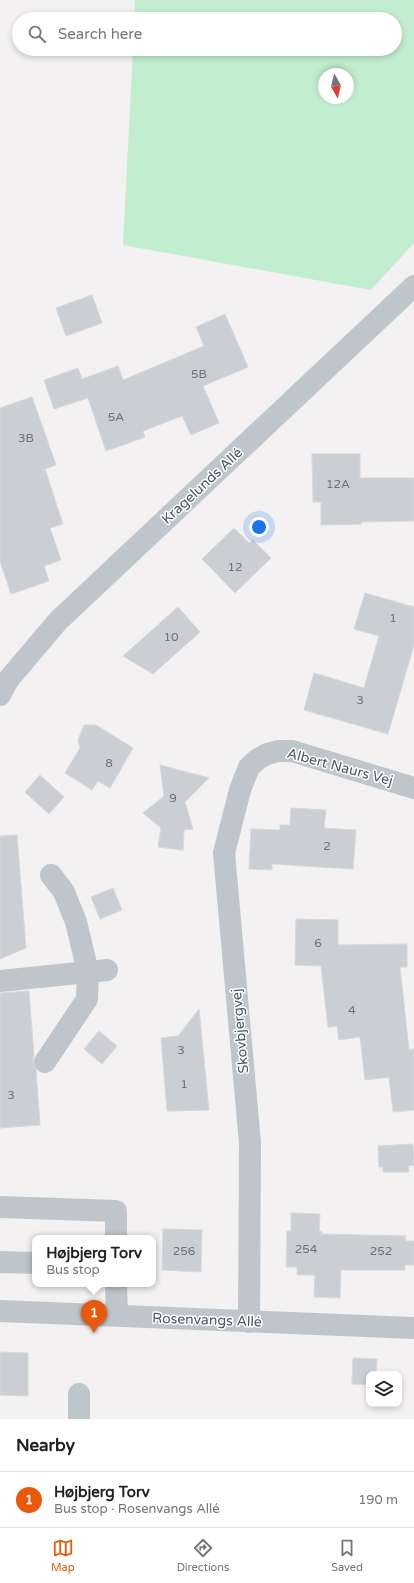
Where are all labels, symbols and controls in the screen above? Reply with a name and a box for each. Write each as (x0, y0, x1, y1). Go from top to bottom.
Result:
search box (12, 12, 402, 56)
icon: search (26, 23, 48, 45)
text: Search here (58, 25, 142, 43)
north arrow (318, 68, 354, 104)
house number: 5B (191, 367, 207, 381)
house number: 5A (108, 410, 124, 424)
house number: 3B (18, 431, 34, 445)
street label: Kragelunds Allé (158, 444, 246, 528)
house number: 12A (326, 477, 350, 491)
your location (249, 517, 269, 537)
house number: 12 (227, 560, 243, 574)
house number: 1 (389, 611, 397, 625)
house number: 10 (163, 630, 179, 644)
house number: 3 (356, 693, 364, 707)
street label: Albert Naurs Vej (285, 745, 395, 789)
house number: 8 (105, 756, 113, 770)
house number: 9 (169, 791, 177, 805)
house number: 2 (323, 839, 331, 853)
house number: 6 (314, 936, 322, 950)
street label: Skovbjergvej (228, 988, 252, 1074)
house number: 4 (348, 1003, 356, 1017)
house number: 3 (177, 1043, 185, 1057)
house number: 1 (180, 1077, 188, 1091)
house number: 3 (7, 1088, 15, 1102)
popup (32, 1235, 156, 1287)
house number: 254 (295, 1242, 318, 1256)
text: Højbjerg Torv (46, 1244, 142, 1262)
house number: 256 (173, 1244, 195, 1258)
house number: 252 (370, 1244, 392, 1258)
text: Bus stop (46, 1262, 100, 1278)
pin: 1 (81, 1300, 107, 1333)
street label: Rosenvangs Allé (152, 1310, 262, 1330)
map controls (366, 1371, 402, 1407)
button: layers (366, 1371, 402, 1407)
text: Nearby (16, 1435, 75, 1456)
text: Højbjerg Torv (54, 1483, 150, 1501)
text: 1 (25, 1492, 33, 1508)
text: 190 m (358, 1492, 398, 1508)
text: Bus stop · Rosenvangs Allé (54, 1501, 220, 1517)
tab: Map (51, 1537, 75, 1574)
tab: Directions (177, 1537, 229, 1574)
tab: Saved (331, 1537, 363, 1574)

